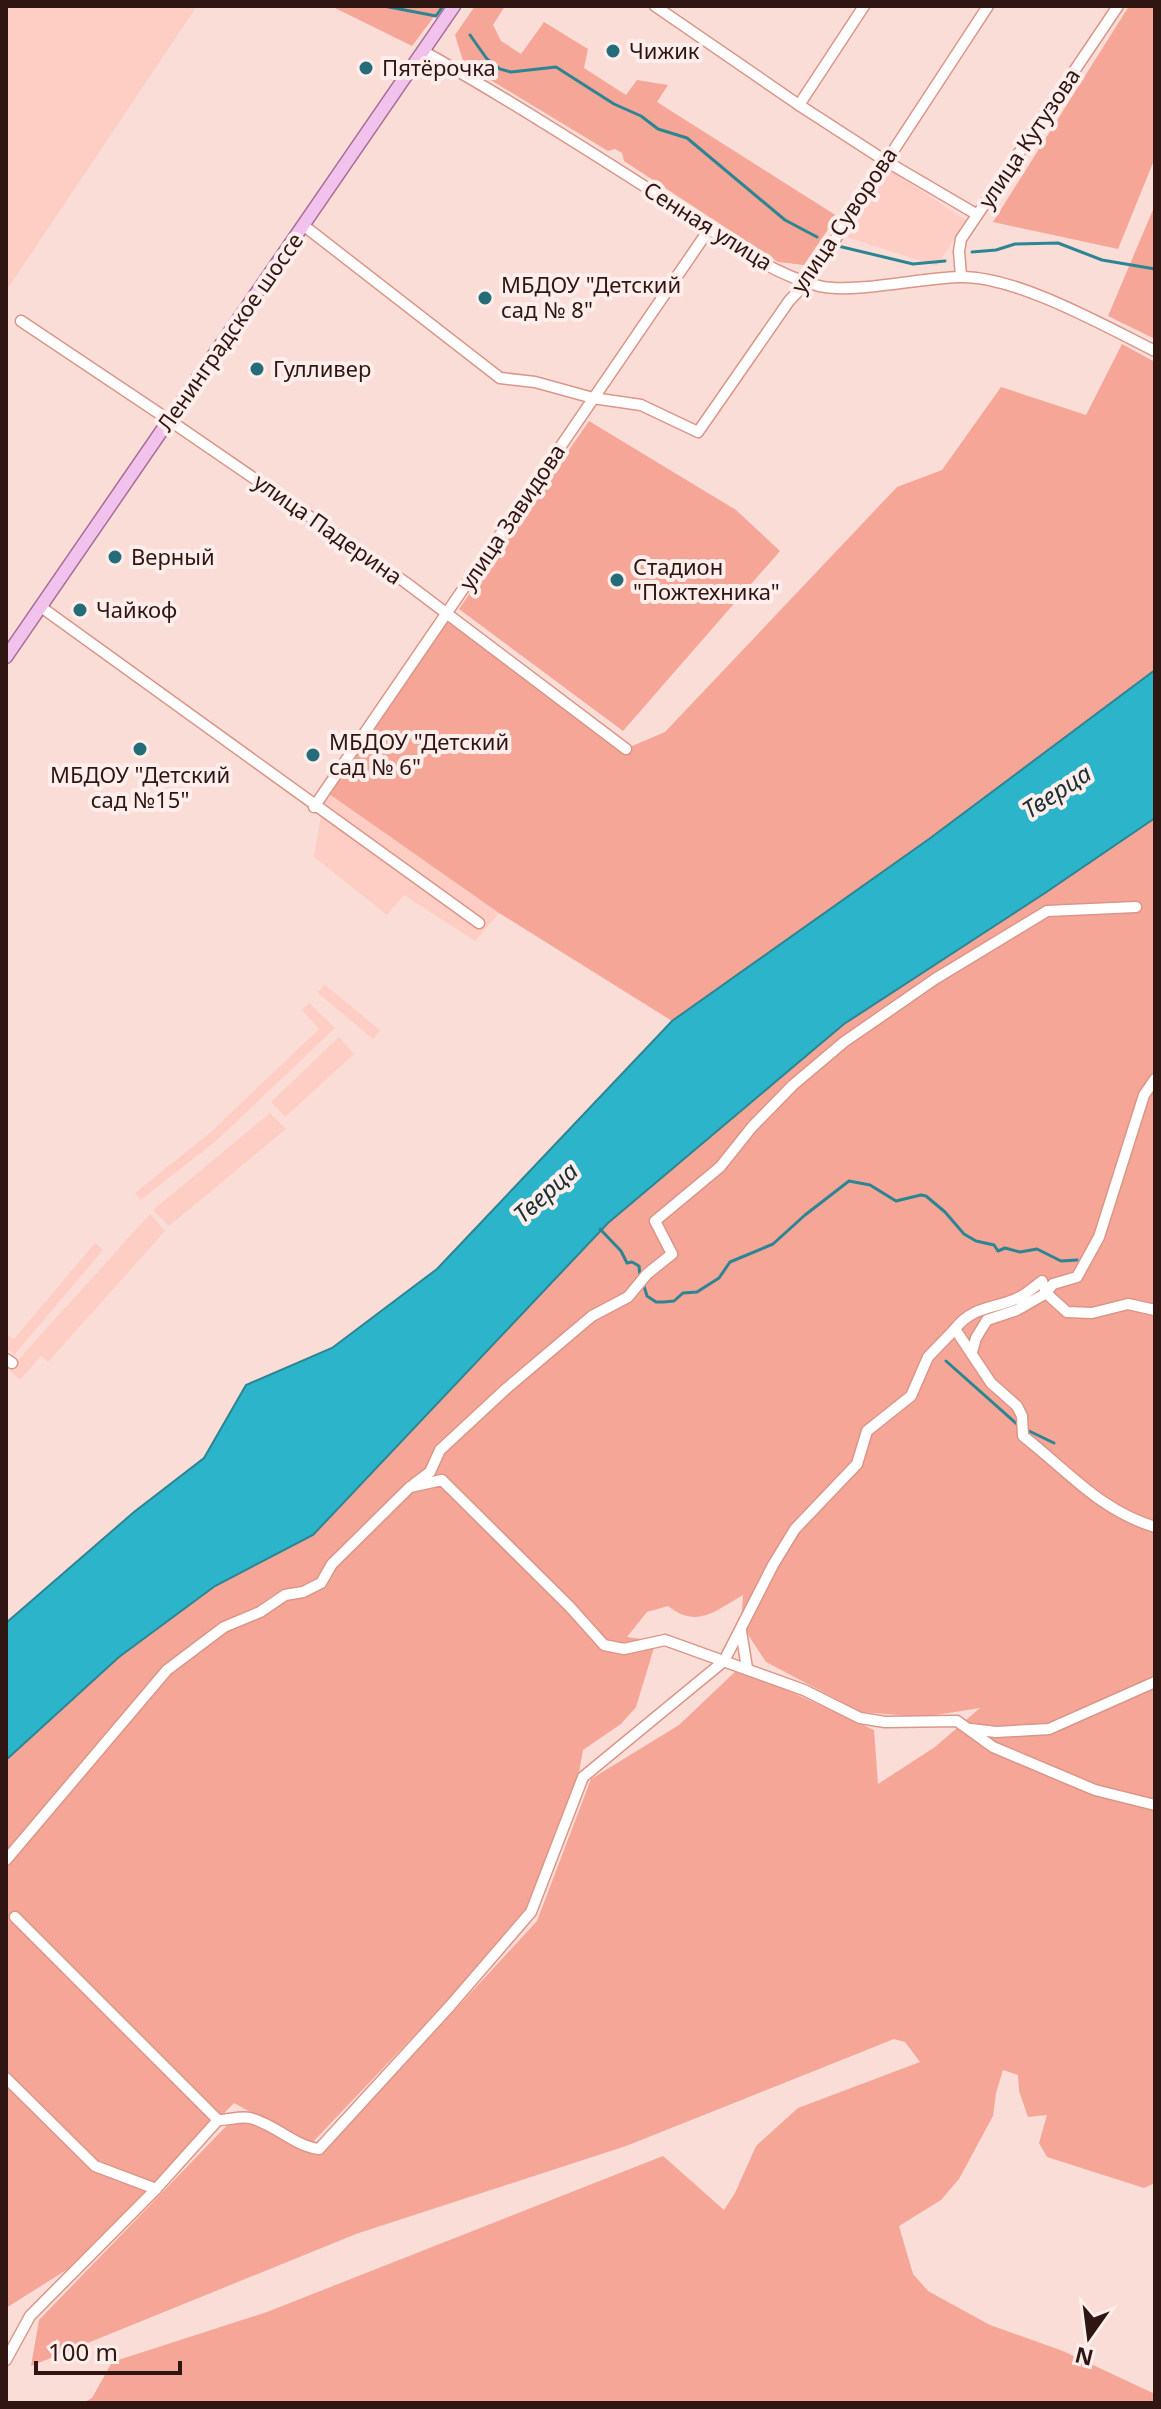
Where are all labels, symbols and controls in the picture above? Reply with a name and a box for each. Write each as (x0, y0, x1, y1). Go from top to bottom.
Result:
place label: Чижик (629, 35, 700, 65)
marker: Чижик (604, 42, 622, 60)
place label: Пятёрочка (382, 52, 496, 82)
marker: Пятёрочка (357, 59, 375, 77)
street label: улица Кутузова (970, 62, 1086, 213)
street label: улица Суворова (783, 141, 903, 298)
street label: Сенная улица (639, 174, 778, 277)
street label: Ленинградское шоссе (149, 226, 309, 437)
place label: МБДОУ "Детский сад № 8" (501, 269, 681, 324)
marker: МБДОУ "Детский сад № 8" (476, 289, 494, 307)
place label: Гулливер (273, 353, 371, 383)
marker: Гулливер (248, 360, 266, 378)
street label: улица Завидова (451, 438, 571, 595)
street label: улица Падерина (248, 466, 409, 591)
place label: Верный (131, 541, 215, 571)
marker: Верный (106, 548, 124, 566)
place label: Стадион "Пожтехника" (633, 551, 780, 606)
marker: Стадион "Пожтехника" (608, 571, 626, 589)
place label: Чайкоф (96, 594, 177, 624)
marker: Чайкоф (71, 601, 89, 619)
place label: МБДОУ "Детский сад № 6" (329, 726, 509, 781)
marker: МБДОУ "Детский сад №15" (131, 740, 149, 758)
marker: МБДОУ "Детский сад № 6" (304, 746, 322, 764)
water label: Тверца (1015, 756, 1098, 825)
place label: МБДОУ "Детский сад №15" (50, 759, 230, 814)
water label: Тверца (505, 1154, 585, 1230)
north arrow (1049, 2297, 1129, 2377)
scale bar (36, 2325, 180, 2375)
text: 100 m (48, 2335, 118, 2368)
text: N (1072, 2341, 1096, 2374)

